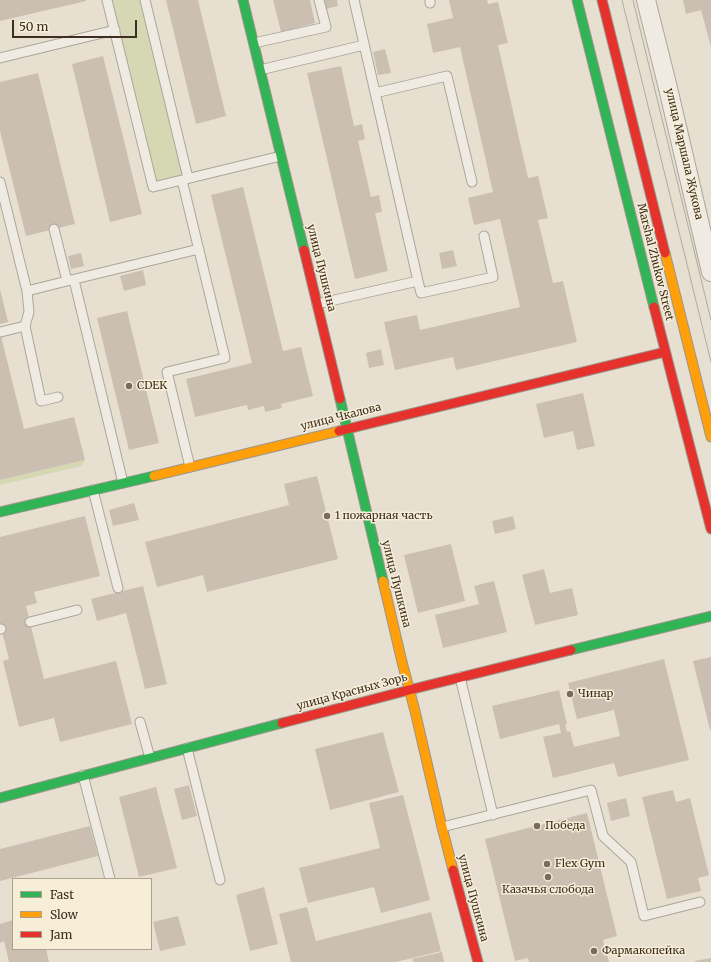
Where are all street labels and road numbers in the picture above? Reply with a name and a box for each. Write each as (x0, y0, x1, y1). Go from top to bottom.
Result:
street label: улица Маршала Жукова (662, 87, 706, 221)
street label: Marshal Zhukov Street (634, 202, 676, 322)
street label: улица Пушкина (304, 223, 338, 313)
street label: улица Чкалова (299, 401, 383, 433)
street label: улица Пушкина (379, 539, 413, 629)
street label: улица Красных Зорь (295, 671, 409, 713)
street label: улица Пушкина (455, 853, 491, 943)

